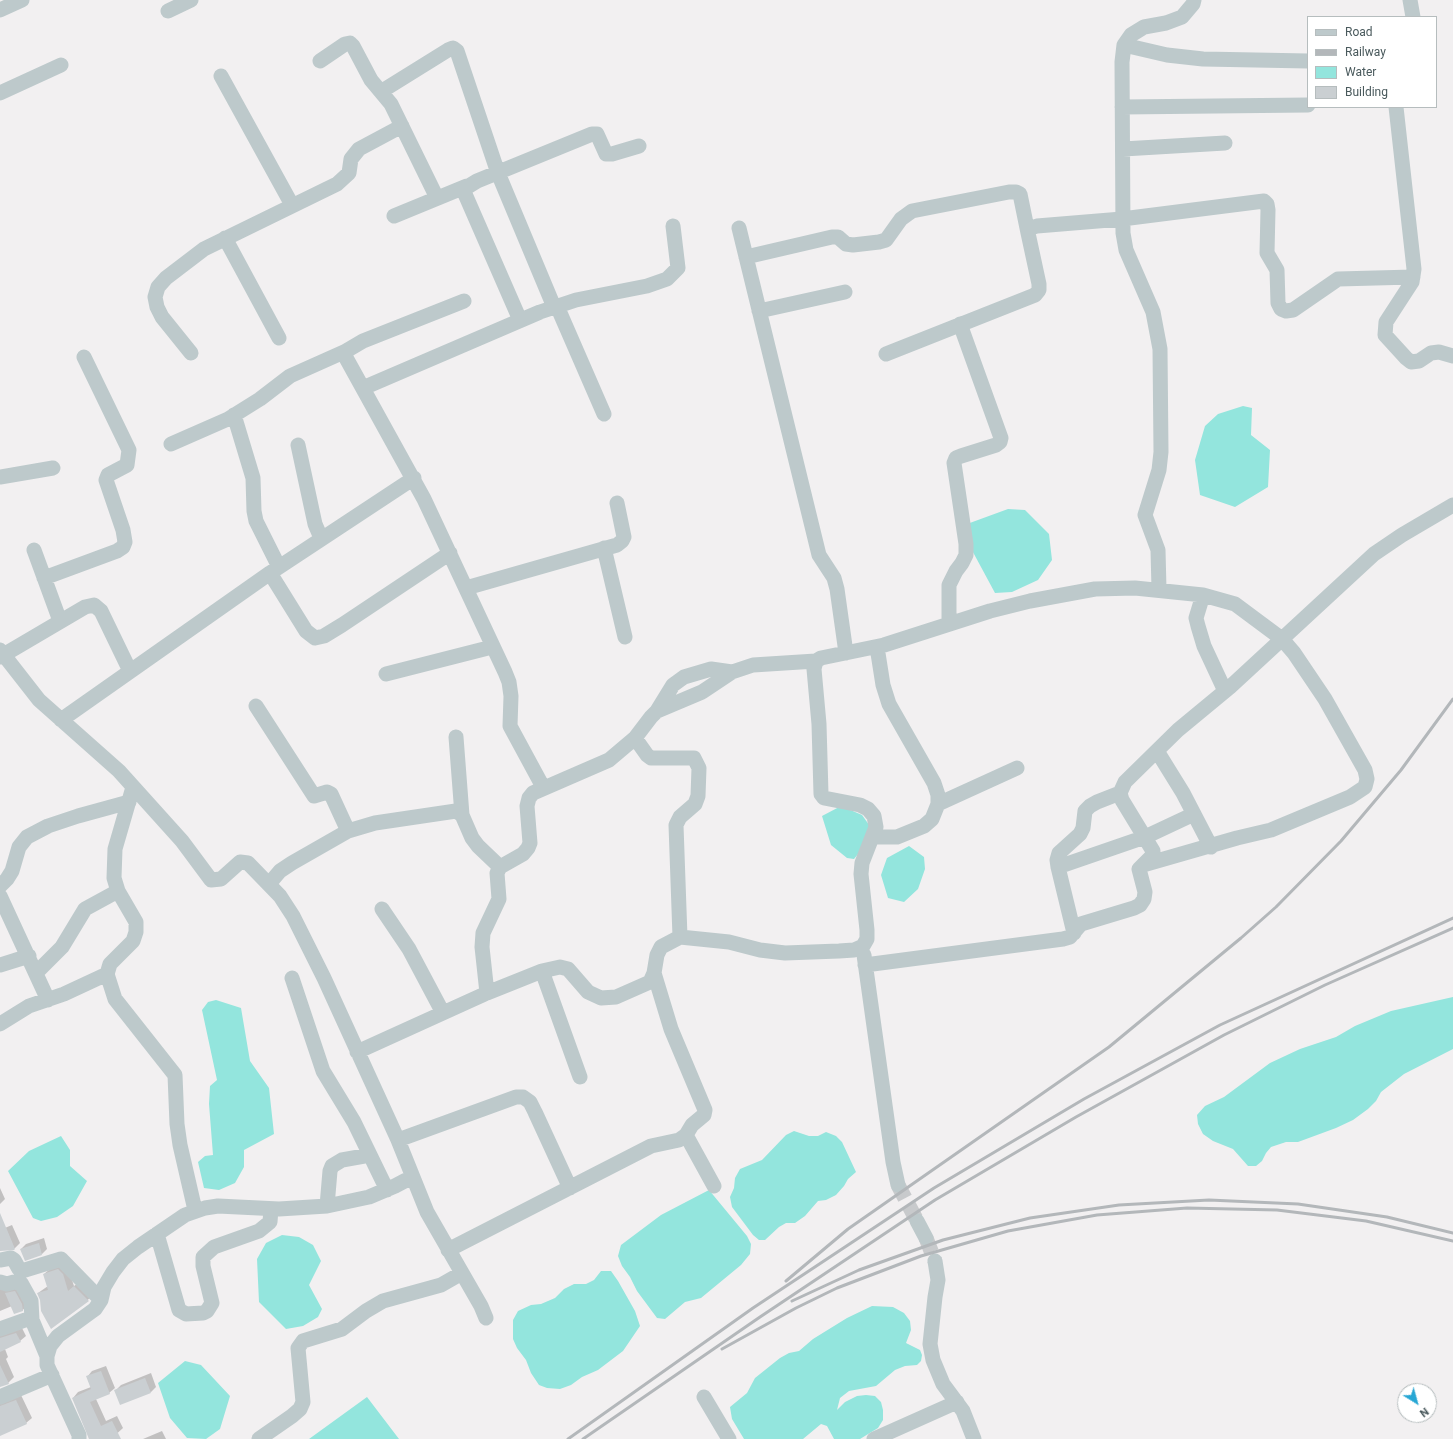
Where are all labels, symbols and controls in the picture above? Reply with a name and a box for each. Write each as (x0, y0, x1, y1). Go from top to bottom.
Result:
legend (1307, 16, 1437, 108)
text: Road (1345, 25, 1373, 39)
text: Railway (1345, 45, 1386, 59)
text: Water (1345, 65, 1376, 79)
text: Building (1345, 85, 1388, 99)
north arrow (1397, 1383, 1437, 1423)
text: N (1417, 1405, 1431, 1420)

